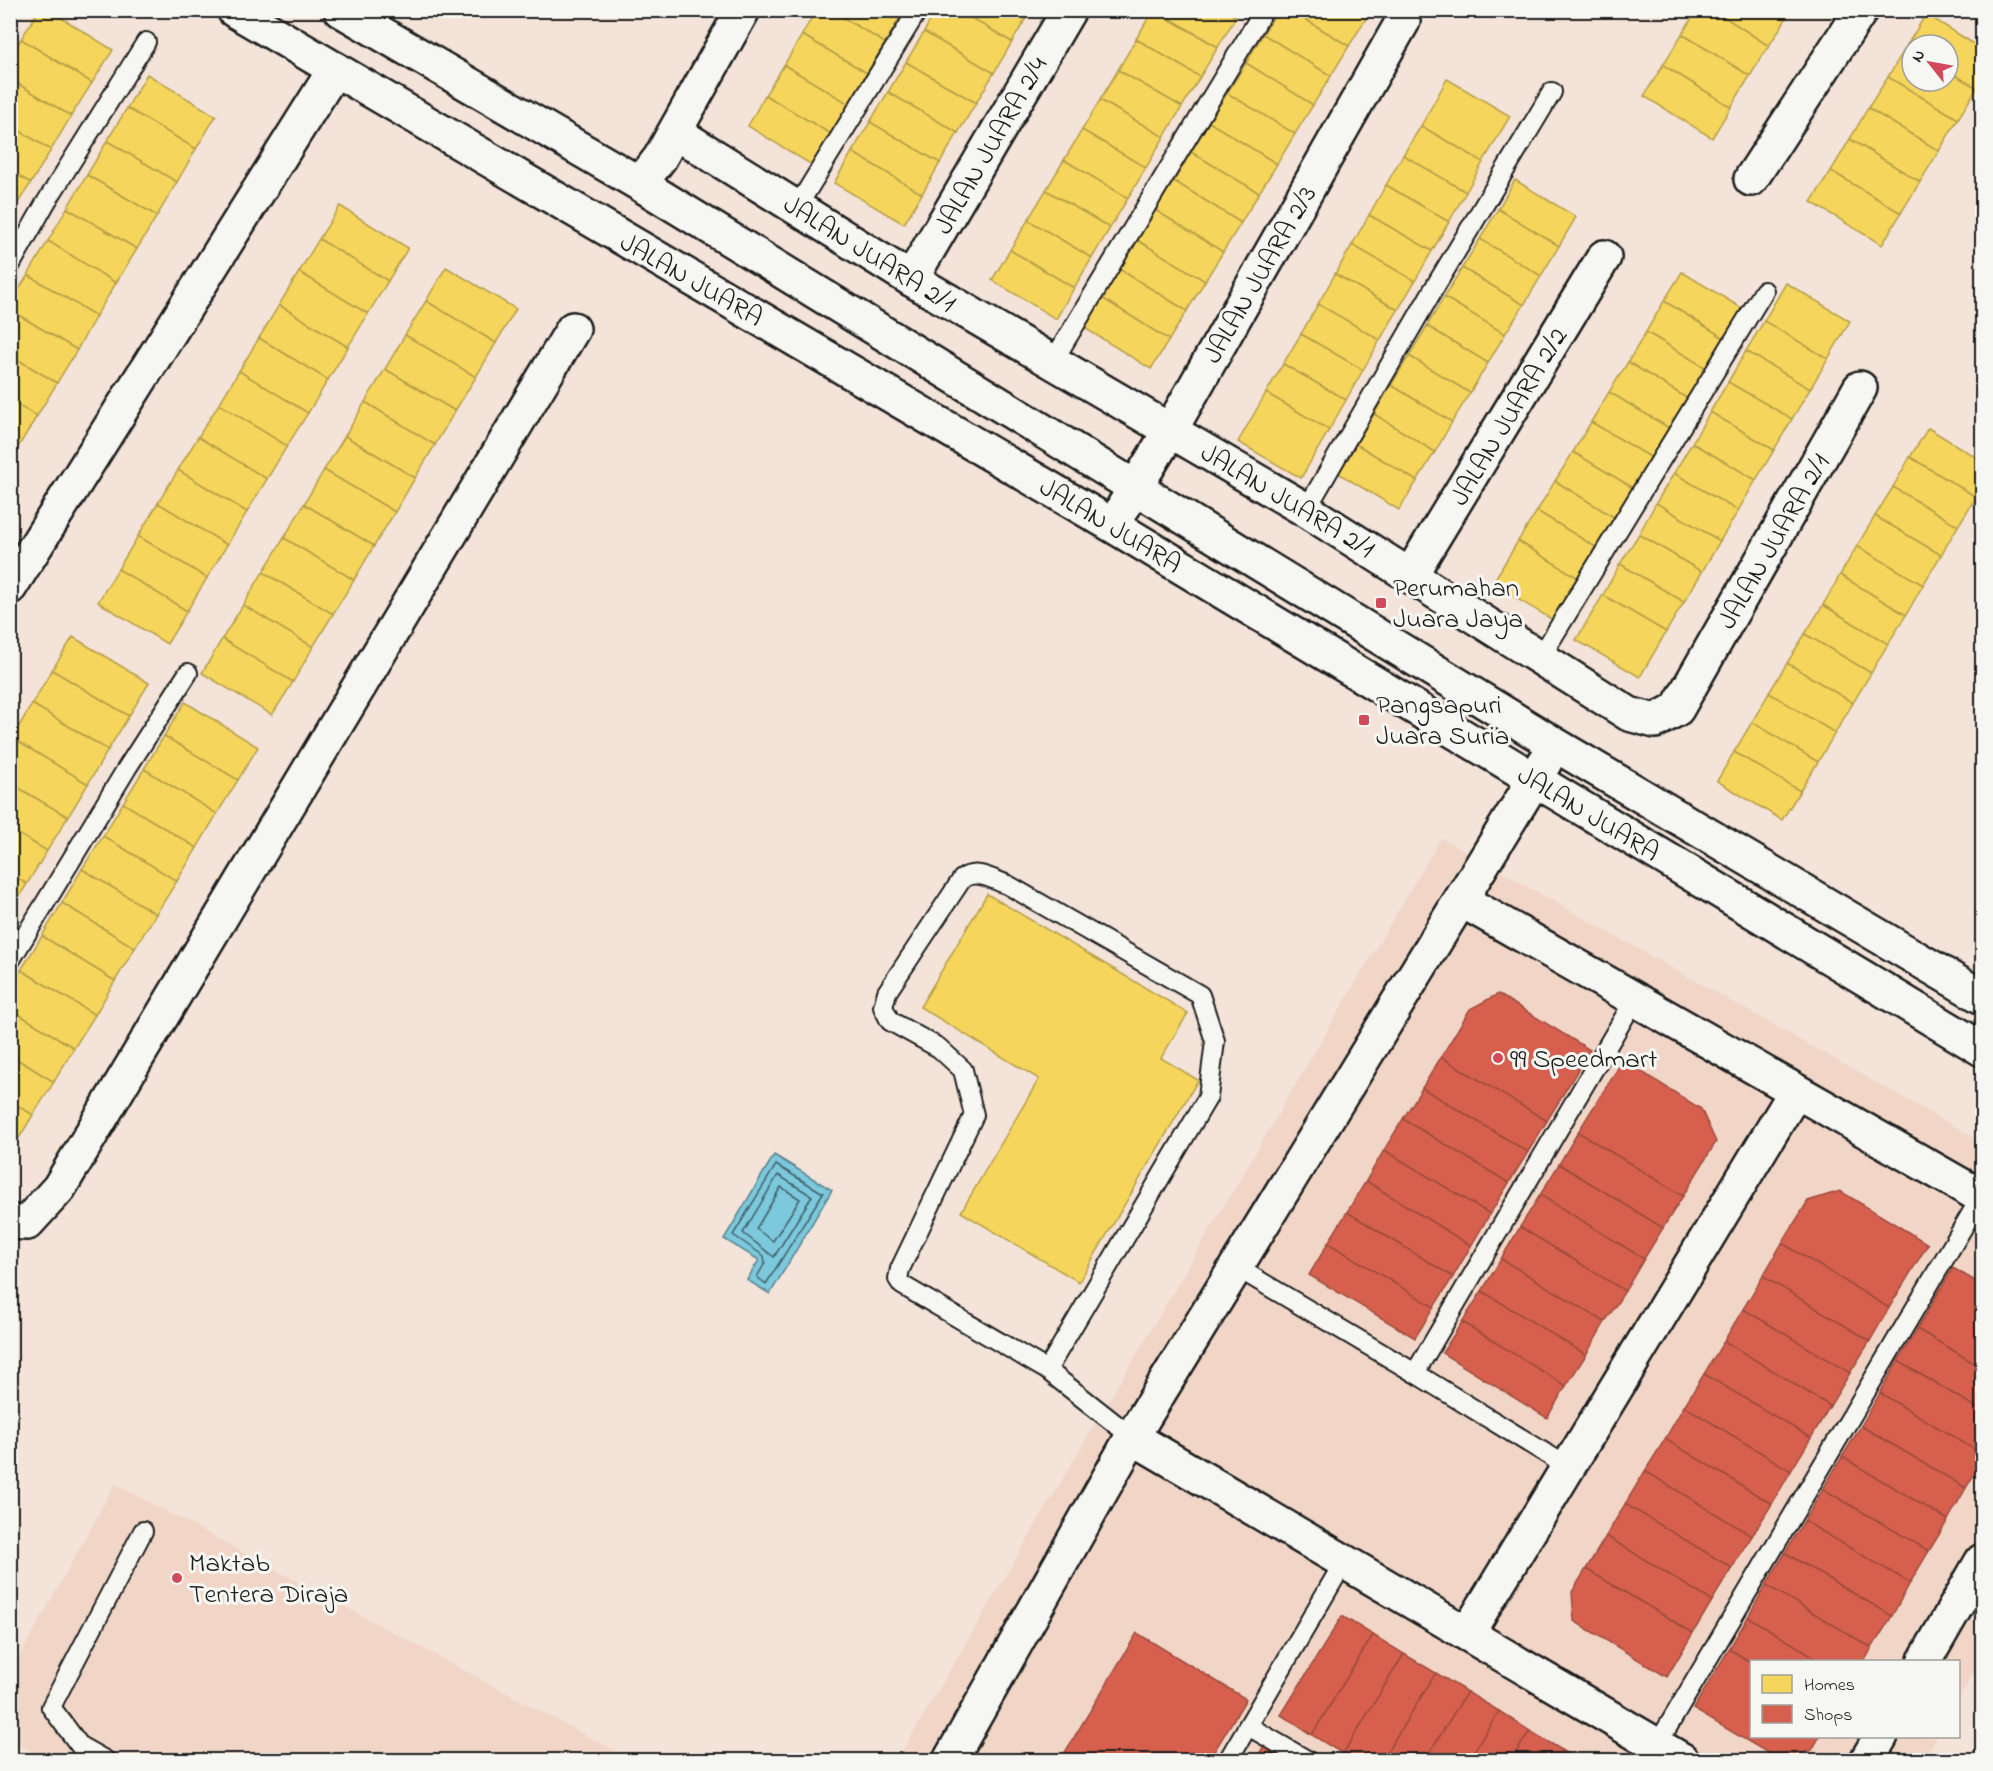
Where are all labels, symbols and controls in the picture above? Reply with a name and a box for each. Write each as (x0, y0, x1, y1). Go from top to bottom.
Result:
north arrow (1900, 33, 1960, 93)
text: N (1906, 45, 1932, 67)
street label: JALAN JUARA 2/4 (925, 50, 1059, 242)
street label: JALAN JUARA 2/3 (1194, 179, 1328, 371)
street label: JALAN JUARA 2/1 (775, 186, 963, 324)
street label: JALAN JUARA (612, 224, 770, 338)
street label: JALAN JUARA 2/2 (1441, 321, 1579, 514)
street label: JALAN JUARA 2/1 (1192, 435, 1381, 570)
street label: JALAN JUARA 2/1 (1709, 447, 1841, 637)
street label: JALAN JUARA (1031, 469, 1188, 585)
place label: Perumahan Juara Jaya (1393, 570, 1523, 640)
marker: Perumahan Juara Jaya (1374, 596, 1388, 610)
place label: Pangsapuri Juara Suria (1376, 687, 1509, 757)
marker: Pangsapuri Juara Suria (1357, 713, 1371, 727)
street label: JALAN JUARA (1509, 757, 1666, 873)
place label: 99 Speedmart (1510, 1041, 1657, 1080)
marker: 99 Speedmart (1491, 1051, 1505, 1065)
place label: Maktab Tentera Diraja (189, 1545, 348, 1615)
marker: Maktab Tentera Diraja (170, 1571, 184, 1585)
legend (1750, 1660, 1960, 1738)
text: Homes (1804, 1673, 1855, 1699)
text: Shops (1804, 1703, 1852, 1729)

